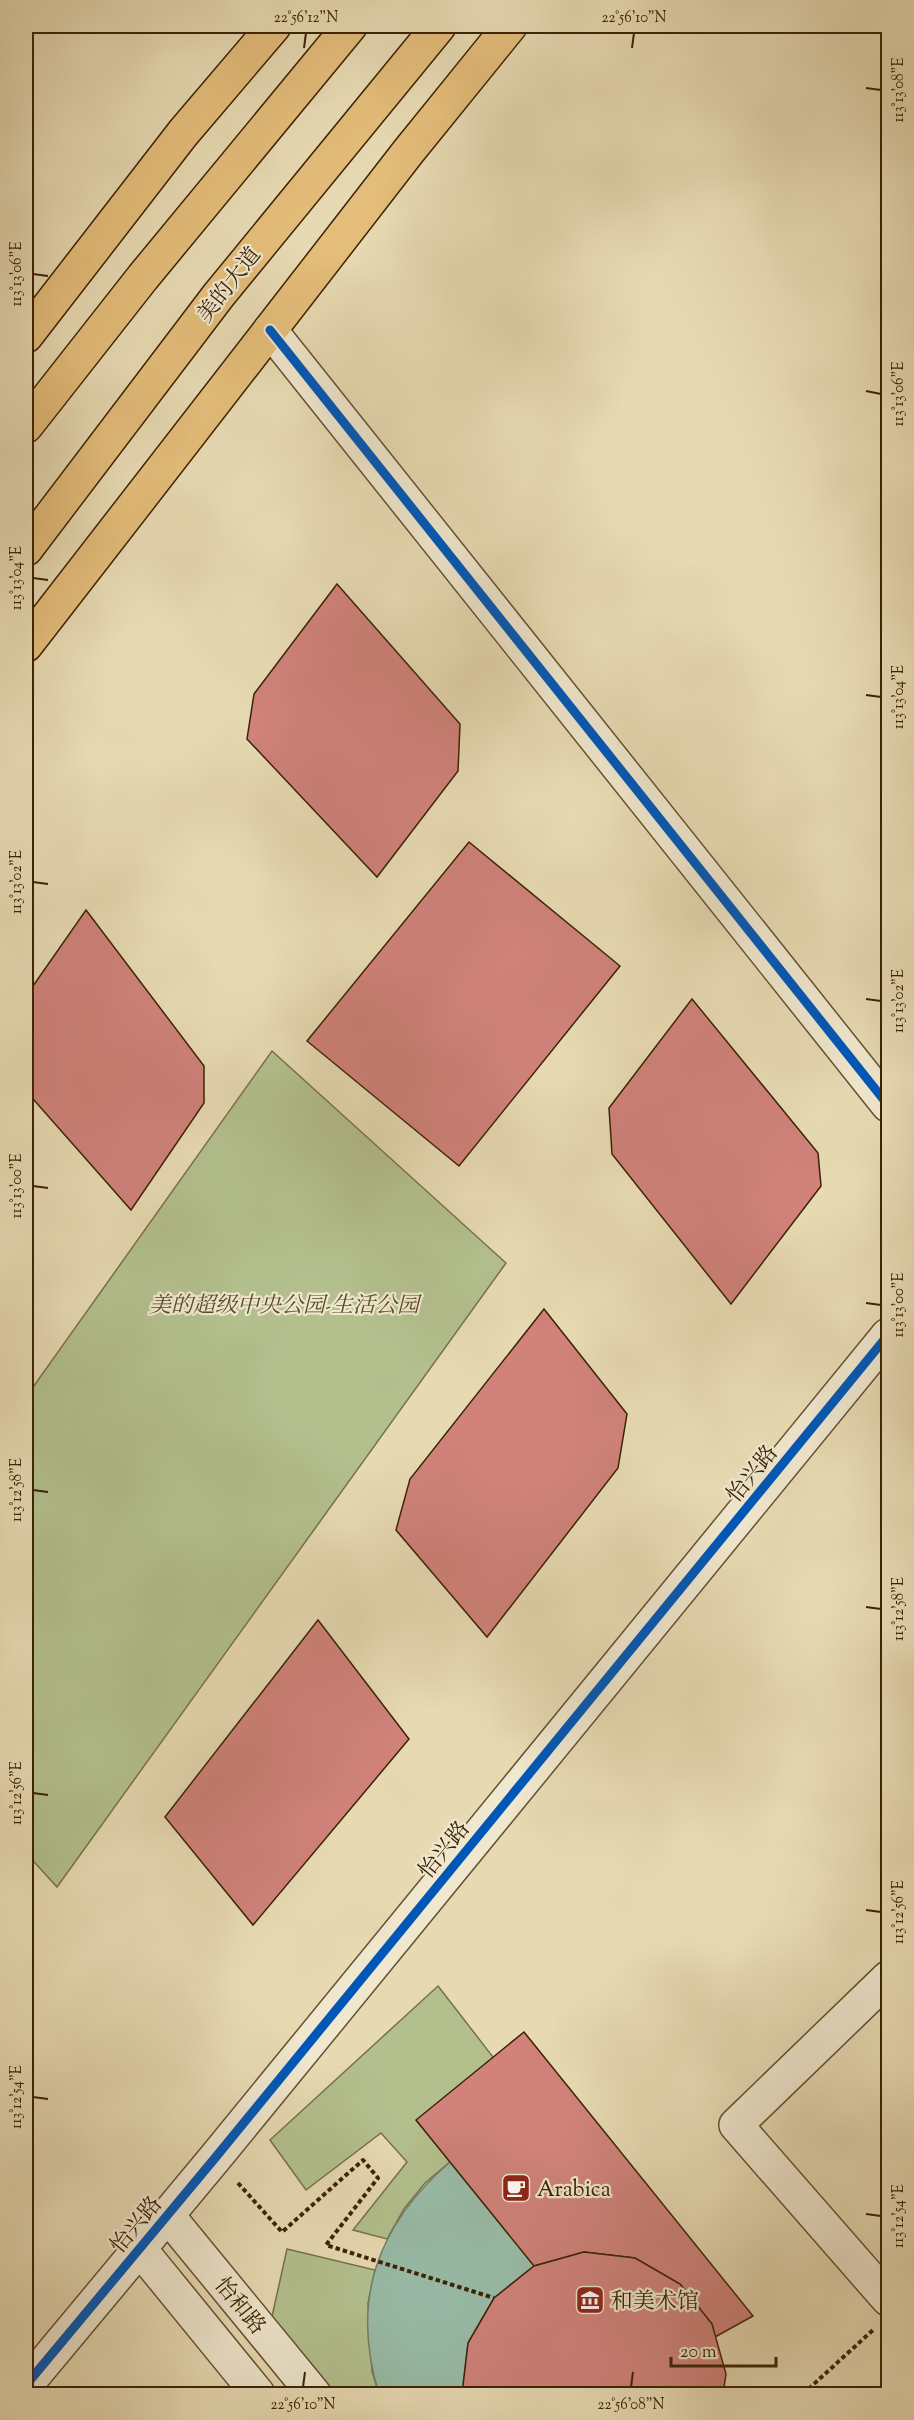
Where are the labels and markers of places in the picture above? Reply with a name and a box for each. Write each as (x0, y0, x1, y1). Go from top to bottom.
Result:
cafe icon: Arabica (500, 2172, 532, 2204)
place label: Arabica (537, 2175, 611, 2207)
museum icon: 和美术馆 (574, 2284, 606, 2316)
place label: 和美术馆 (611, 2287, 699, 2319)

